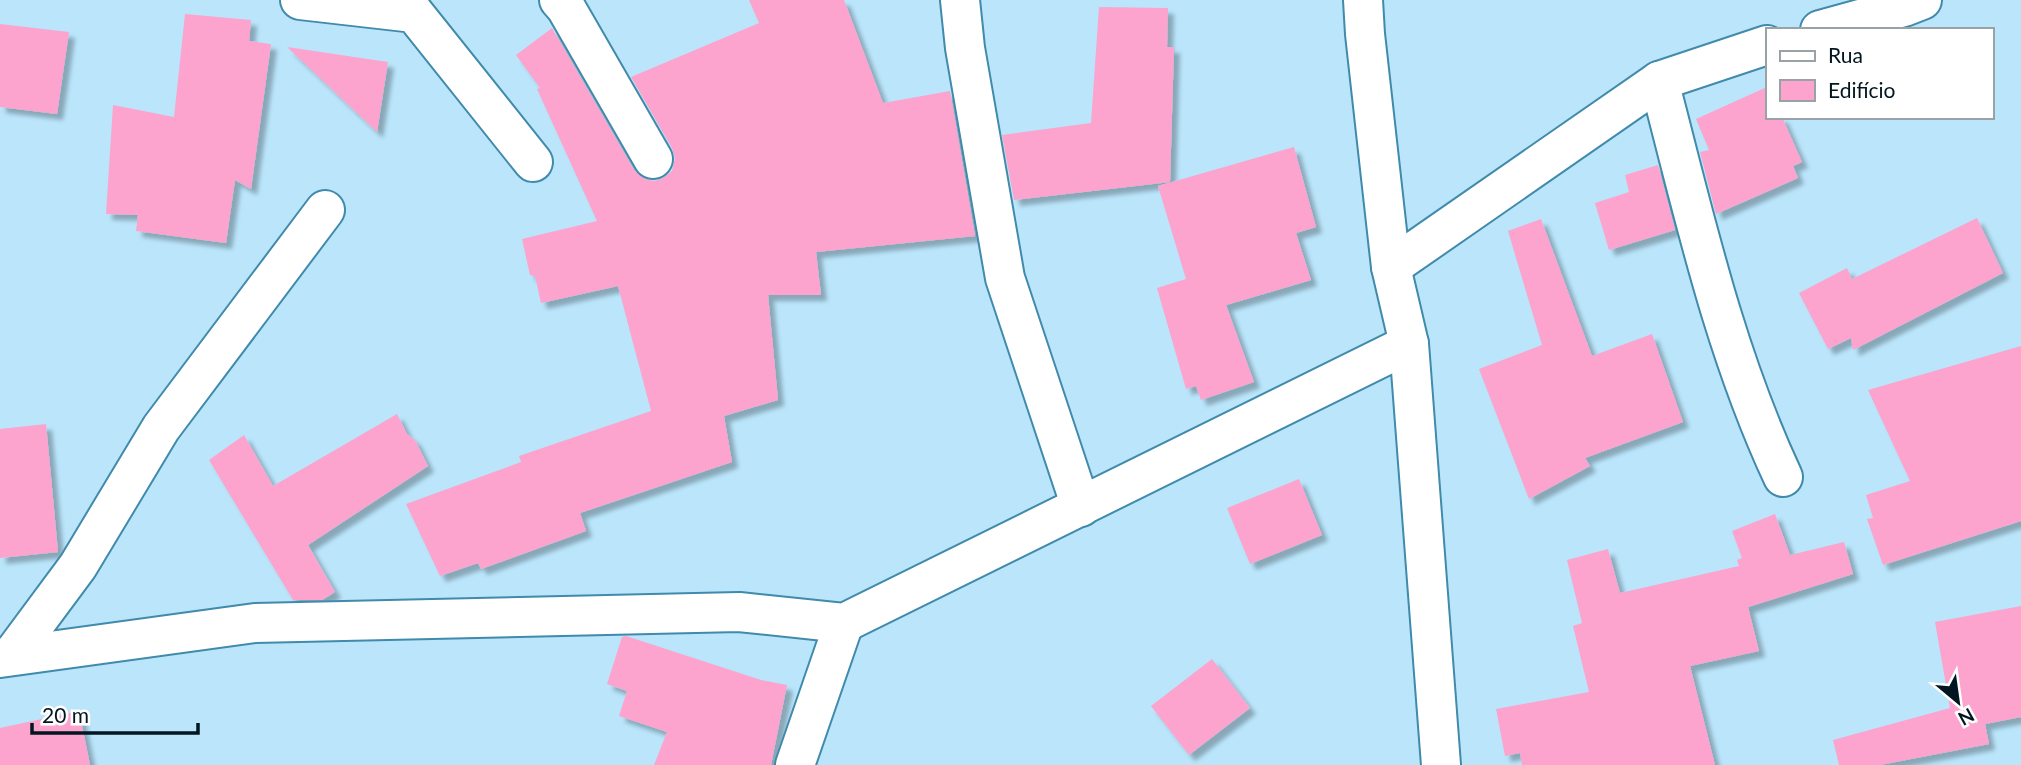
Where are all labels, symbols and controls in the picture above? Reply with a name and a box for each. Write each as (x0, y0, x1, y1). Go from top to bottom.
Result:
legend (1766, 28, 1993, 119)
text: Rua (1828, 42, 1863, 67)
text: Edifício (1828, 77, 1896, 102)
north arrow (1923, 667, 1993, 737)
scale bar (32, 692, 198, 736)
text: 20 m (42, 702, 89, 727)
text: N (1955, 704, 1978, 731)

